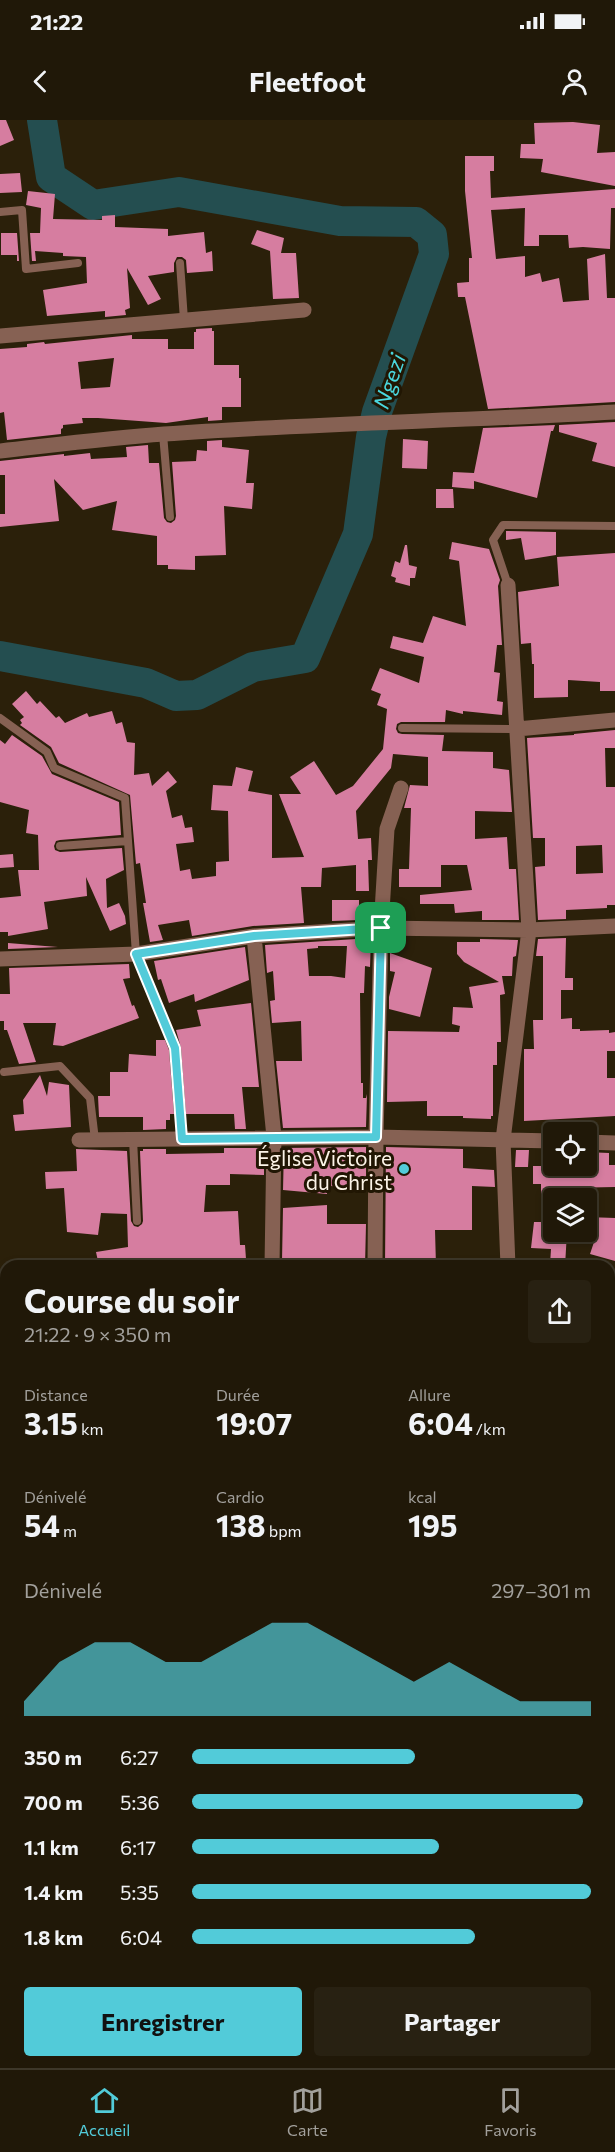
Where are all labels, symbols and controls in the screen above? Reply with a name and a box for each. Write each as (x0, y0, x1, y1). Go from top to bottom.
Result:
text: 21:22 (30, 8, 83, 35)
icon: back (24, 65, 57, 98)
text: Fleetfoot (249, 65, 366, 98)
icon: person (558, 65, 591, 98)
water label: Ngezi (367, 349, 411, 412)
pin (355, 902, 406, 953)
icon: arrive (364, 911, 397, 944)
map controls (543, 1122, 597, 1242)
button: locate (543, 1122, 597, 1176)
place label: Église Victoire du Christ (257, 1145, 392, 1194)
marker: Église Victoire du Christ (397, 1162, 411, 1176)
button: layers (543, 1188, 597, 1242)
text: Course du soir (24, 1279, 240, 1320)
button: share (528, 1280, 591, 1343)
text: 21:22 · 9 × 350 m (24, 1322, 171, 1346)
text: Distance (24, 1385, 88, 1404)
text: Durée (216, 1385, 260, 1404)
text: Allure (408, 1385, 451, 1404)
text: 3.15 (24, 1404, 78, 1441)
text: 19:07 (216, 1404, 292, 1441)
text: 6:04 (408, 1404, 473, 1441)
text: km (78, 1419, 104, 1438)
text: /km (473, 1419, 506, 1438)
text: Dénivelé (24, 1487, 86, 1506)
text: Cardio (216, 1487, 264, 1506)
text: kcal (408, 1487, 437, 1506)
text: 54 (24, 1506, 60, 1543)
text: 138 (216, 1506, 266, 1543)
text: 195 (408, 1506, 458, 1543)
text: m (60, 1521, 77, 1540)
text: bpm (266, 1521, 302, 1540)
text: Dénivelé (24, 1578, 102, 1602)
text: 297–301 m (491, 1578, 591, 1602)
text: 350 m (24, 1745, 82, 1769)
text: 6:27 (120, 1745, 158, 1769)
text: 700 m (24, 1790, 83, 1814)
text: 5:36 (120, 1790, 160, 1814)
text: 1.1 km (24, 1835, 79, 1859)
text: 6:17 (120, 1835, 156, 1859)
text: 1.4 km (24, 1880, 83, 1904)
text: 5:35 (120, 1880, 159, 1904)
text: 1.8 km (24, 1925, 83, 1949)
text: 6:04 (120, 1925, 162, 1949)
button: Enregistrer (24, 1987, 302, 2056)
button: Partager (314, 1987, 591, 2056)
tab: Accueil (78, 2084, 130, 2139)
tab: Carte (287, 2084, 328, 2139)
tab: Favoris (484, 2084, 537, 2139)

